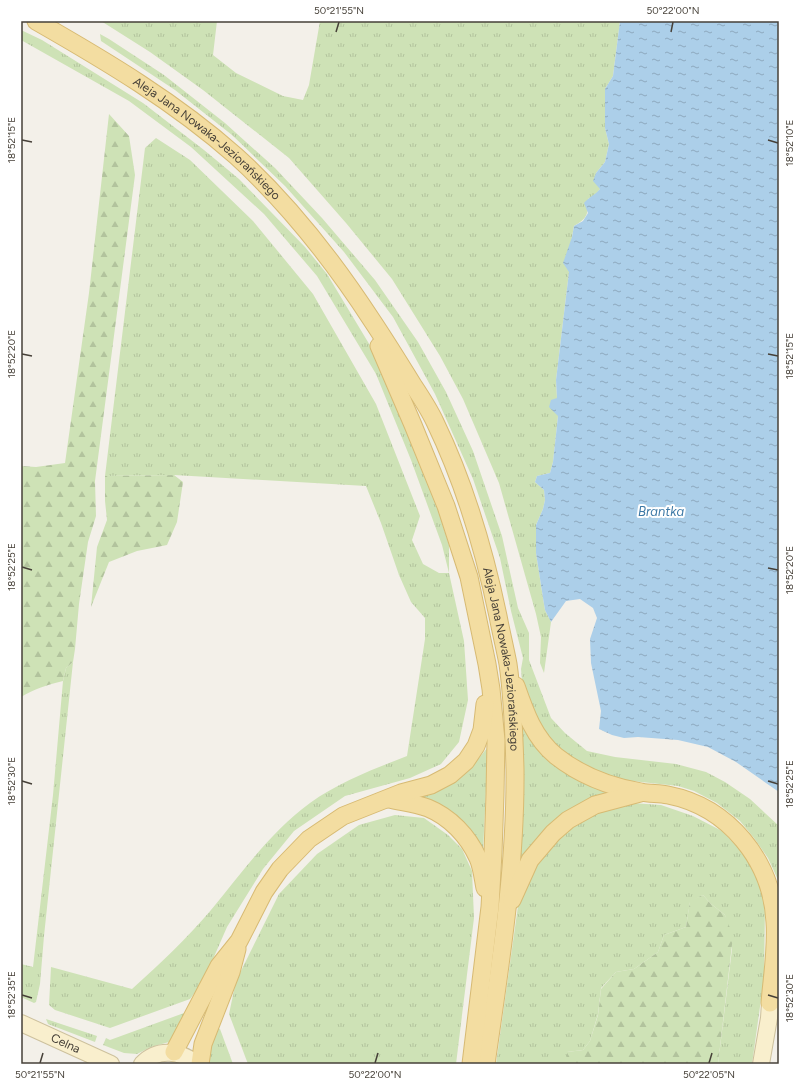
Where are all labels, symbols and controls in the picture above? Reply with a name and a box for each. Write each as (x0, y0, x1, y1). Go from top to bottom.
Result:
text: 50°21'55"N (314, 4, 364, 17)
text: 50°22'00"N (647, 4, 699, 17)
street label: Aleja Jana Nowaka-Jeziorańskiego (131, 74, 283, 203)
text: 18°52'15"E (5, 117, 18, 163)
text: 18°52'10"E (783, 119, 796, 166)
text: 18°52'20"E (5, 330, 18, 378)
text: 18°52'15"E (783, 333, 796, 379)
water label: Brantka (638, 504, 684, 519)
text: 18°52'25"E (5, 543, 18, 591)
text: 18°52'20"E (783, 546, 796, 594)
street label: Aleja Jana Nowaka-Jeziorańskiego (480, 566, 521, 751)
text: 18°52'30"E (5, 757, 18, 805)
text: 18°52'25"E (783, 760, 796, 808)
text: 18°52'35"E (5, 971, 18, 1019)
text: 18°52'30"E (783, 974, 796, 1022)
street label: Celna (49, 1031, 82, 1056)
text: 50°21'55"N (15, 1068, 65, 1081)
text: 50°22'00"N (349, 1068, 401, 1081)
text: 50°22'05"N (683, 1068, 735, 1081)

